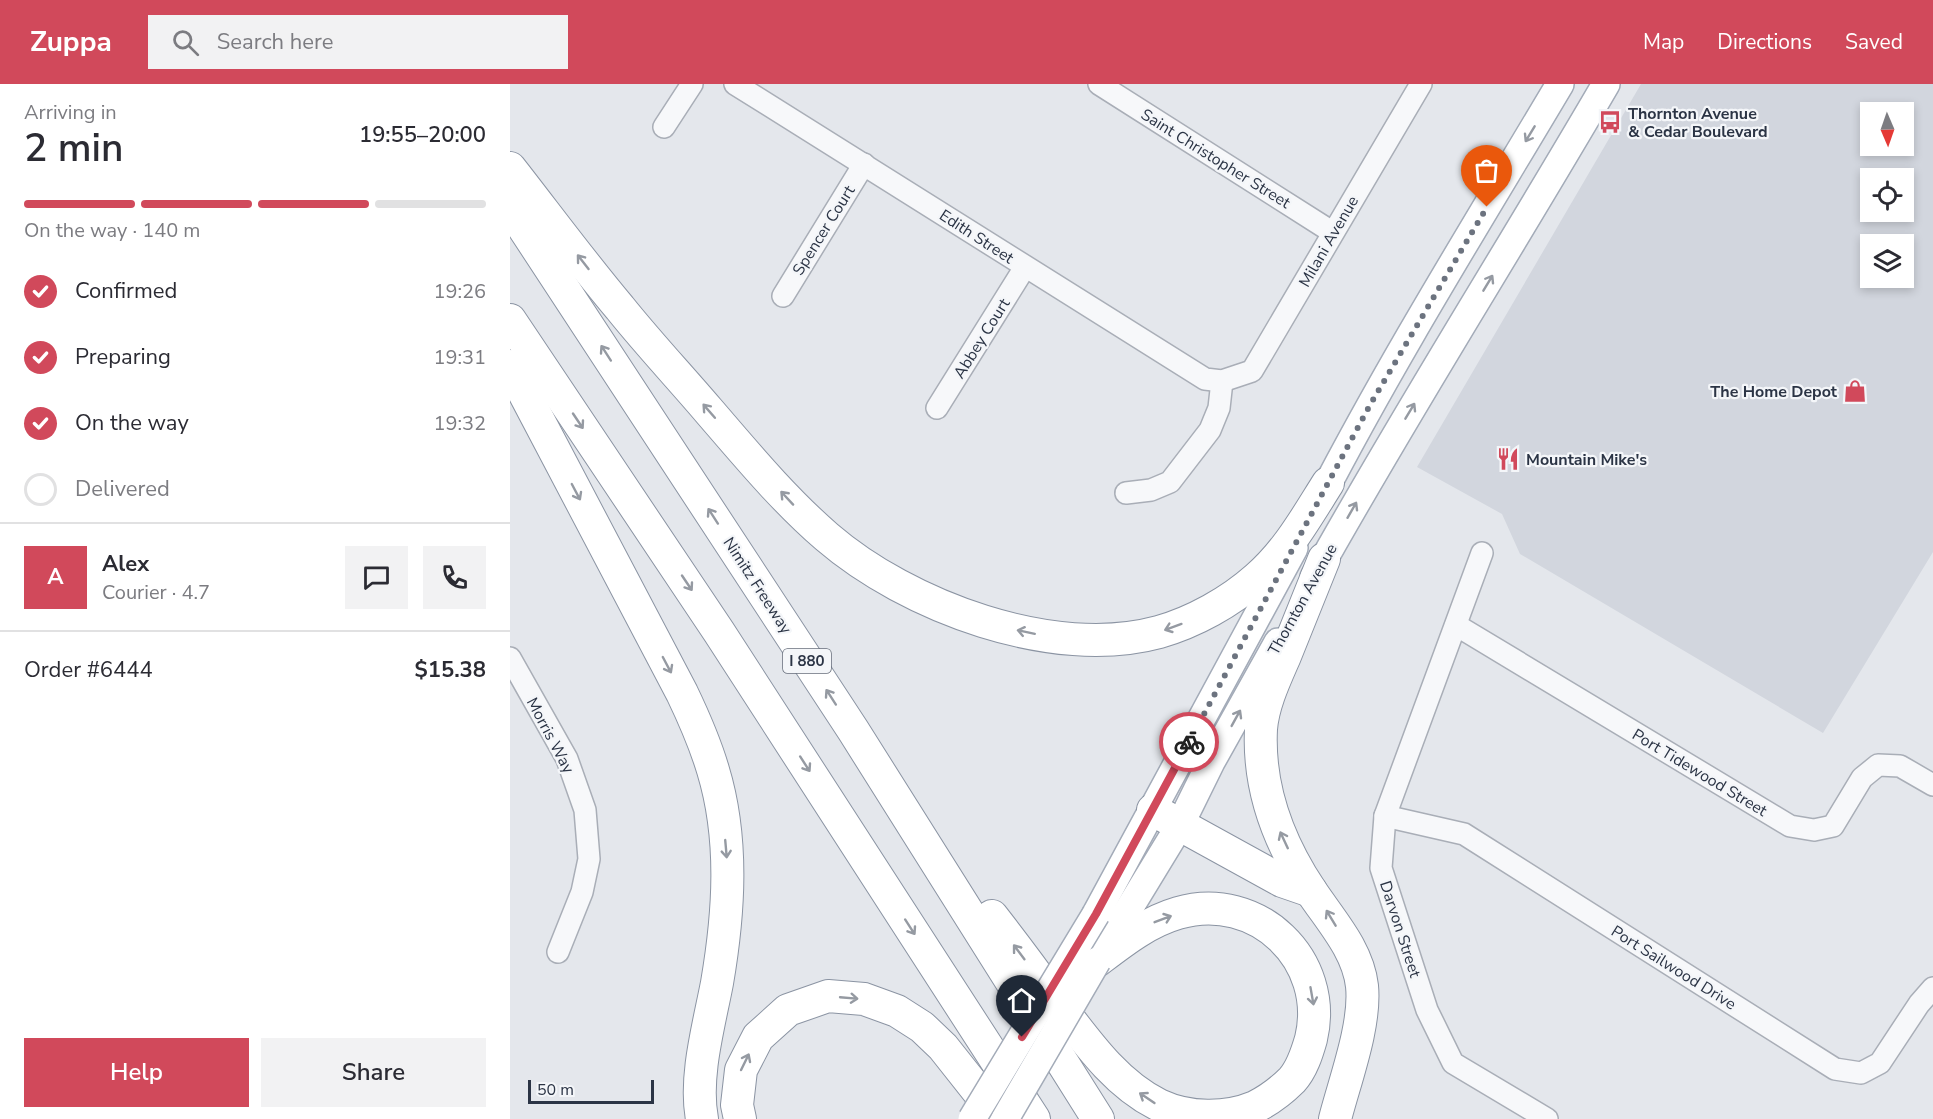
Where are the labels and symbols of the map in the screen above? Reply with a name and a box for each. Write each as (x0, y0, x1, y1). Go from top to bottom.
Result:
north arrow (1860, 102, 1914, 156)
place label: Thornton Avenue & Cedar Boulevard (1628, 103, 1768, 143)
street label: Saint Christopher Street (1136, 104, 1295, 214)
bus stop icon: Thornton Avenue & Cedar Boulevard (1597, 109, 1623, 135)
one-way arrow (1524, 125, 1536, 142)
pin (1461, 145, 1512, 207)
street label: Spencer Court (787, 181, 860, 280)
street label: Milani Avenue (1294, 192, 1364, 291)
street label: Edith Street (935, 205, 1018, 269)
one-way arrow (577, 254, 590, 270)
one-way arrow (1483, 275, 1495, 292)
street label: Abbey Court (948, 294, 1015, 383)
one-way arrow (600, 345, 612, 362)
shop icon: The Home Depot (1842, 378, 1868, 404)
place label: The Home Depot (1710, 381, 1838, 403)
one-way arrow (1405, 403, 1417, 420)
one-way arrow (702, 404, 716, 419)
one-way arrow (572, 412, 584, 429)
restaurant icon: Mountain Mike's (1495, 446, 1521, 472)
place label: Mountain Mike's (1526, 449, 1647, 471)
one-way arrow (571, 483, 583, 501)
one-way arrow (779, 491, 794, 506)
one-way arrow (1346, 502, 1358, 519)
one-way arrow (706, 508, 718, 525)
street label: Nimitz Freeway (718, 533, 797, 639)
street label: Thornton Avenue (1263, 540, 1343, 659)
one-way arrow (680, 574, 693, 591)
one-way arrow (1164, 622, 1183, 633)
one-way arrow (1017, 626, 1037, 637)
road number: I 880 (783, 649, 831, 673)
one-way arrow (661, 656, 673, 673)
one-way arrow (825, 689, 837, 706)
street label: Morris Way (521, 694, 580, 778)
one-way arrow (1231, 709, 1242, 727)
courier (1159, 712, 1219, 772)
street label: Port Tidewood Street (1628, 724, 1771, 822)
one-way arrow (798, 755, 811, 772)
one-way arrow (1277, 831, 1289, 849)
one-way arrow (721, 838, 732, 858)
street label: Darvon Street (1374, 878, 1426, 981)
one-way arrow (1325, 910, 1337, 927)
one-way arrow (1153, 913, 1172, 924)
one-way arrow (904, 919, 917, 936)
street label: Port Sailwood Drive (1607, 920, 1740, 1015)
one-way arrow (1013, 945, 1026, 961)
pin (996, 975, 1047, 1037)
one-way arrow (1307, 986, 1318, 1005)
one-way arrow (838, 993, 858, 1004)
one-way arrow (740, 1054, 752, 1072)
scale bar (528, 1077, 654, 1104)
one-way arrow (1140, 1092, 1156, 1104)

